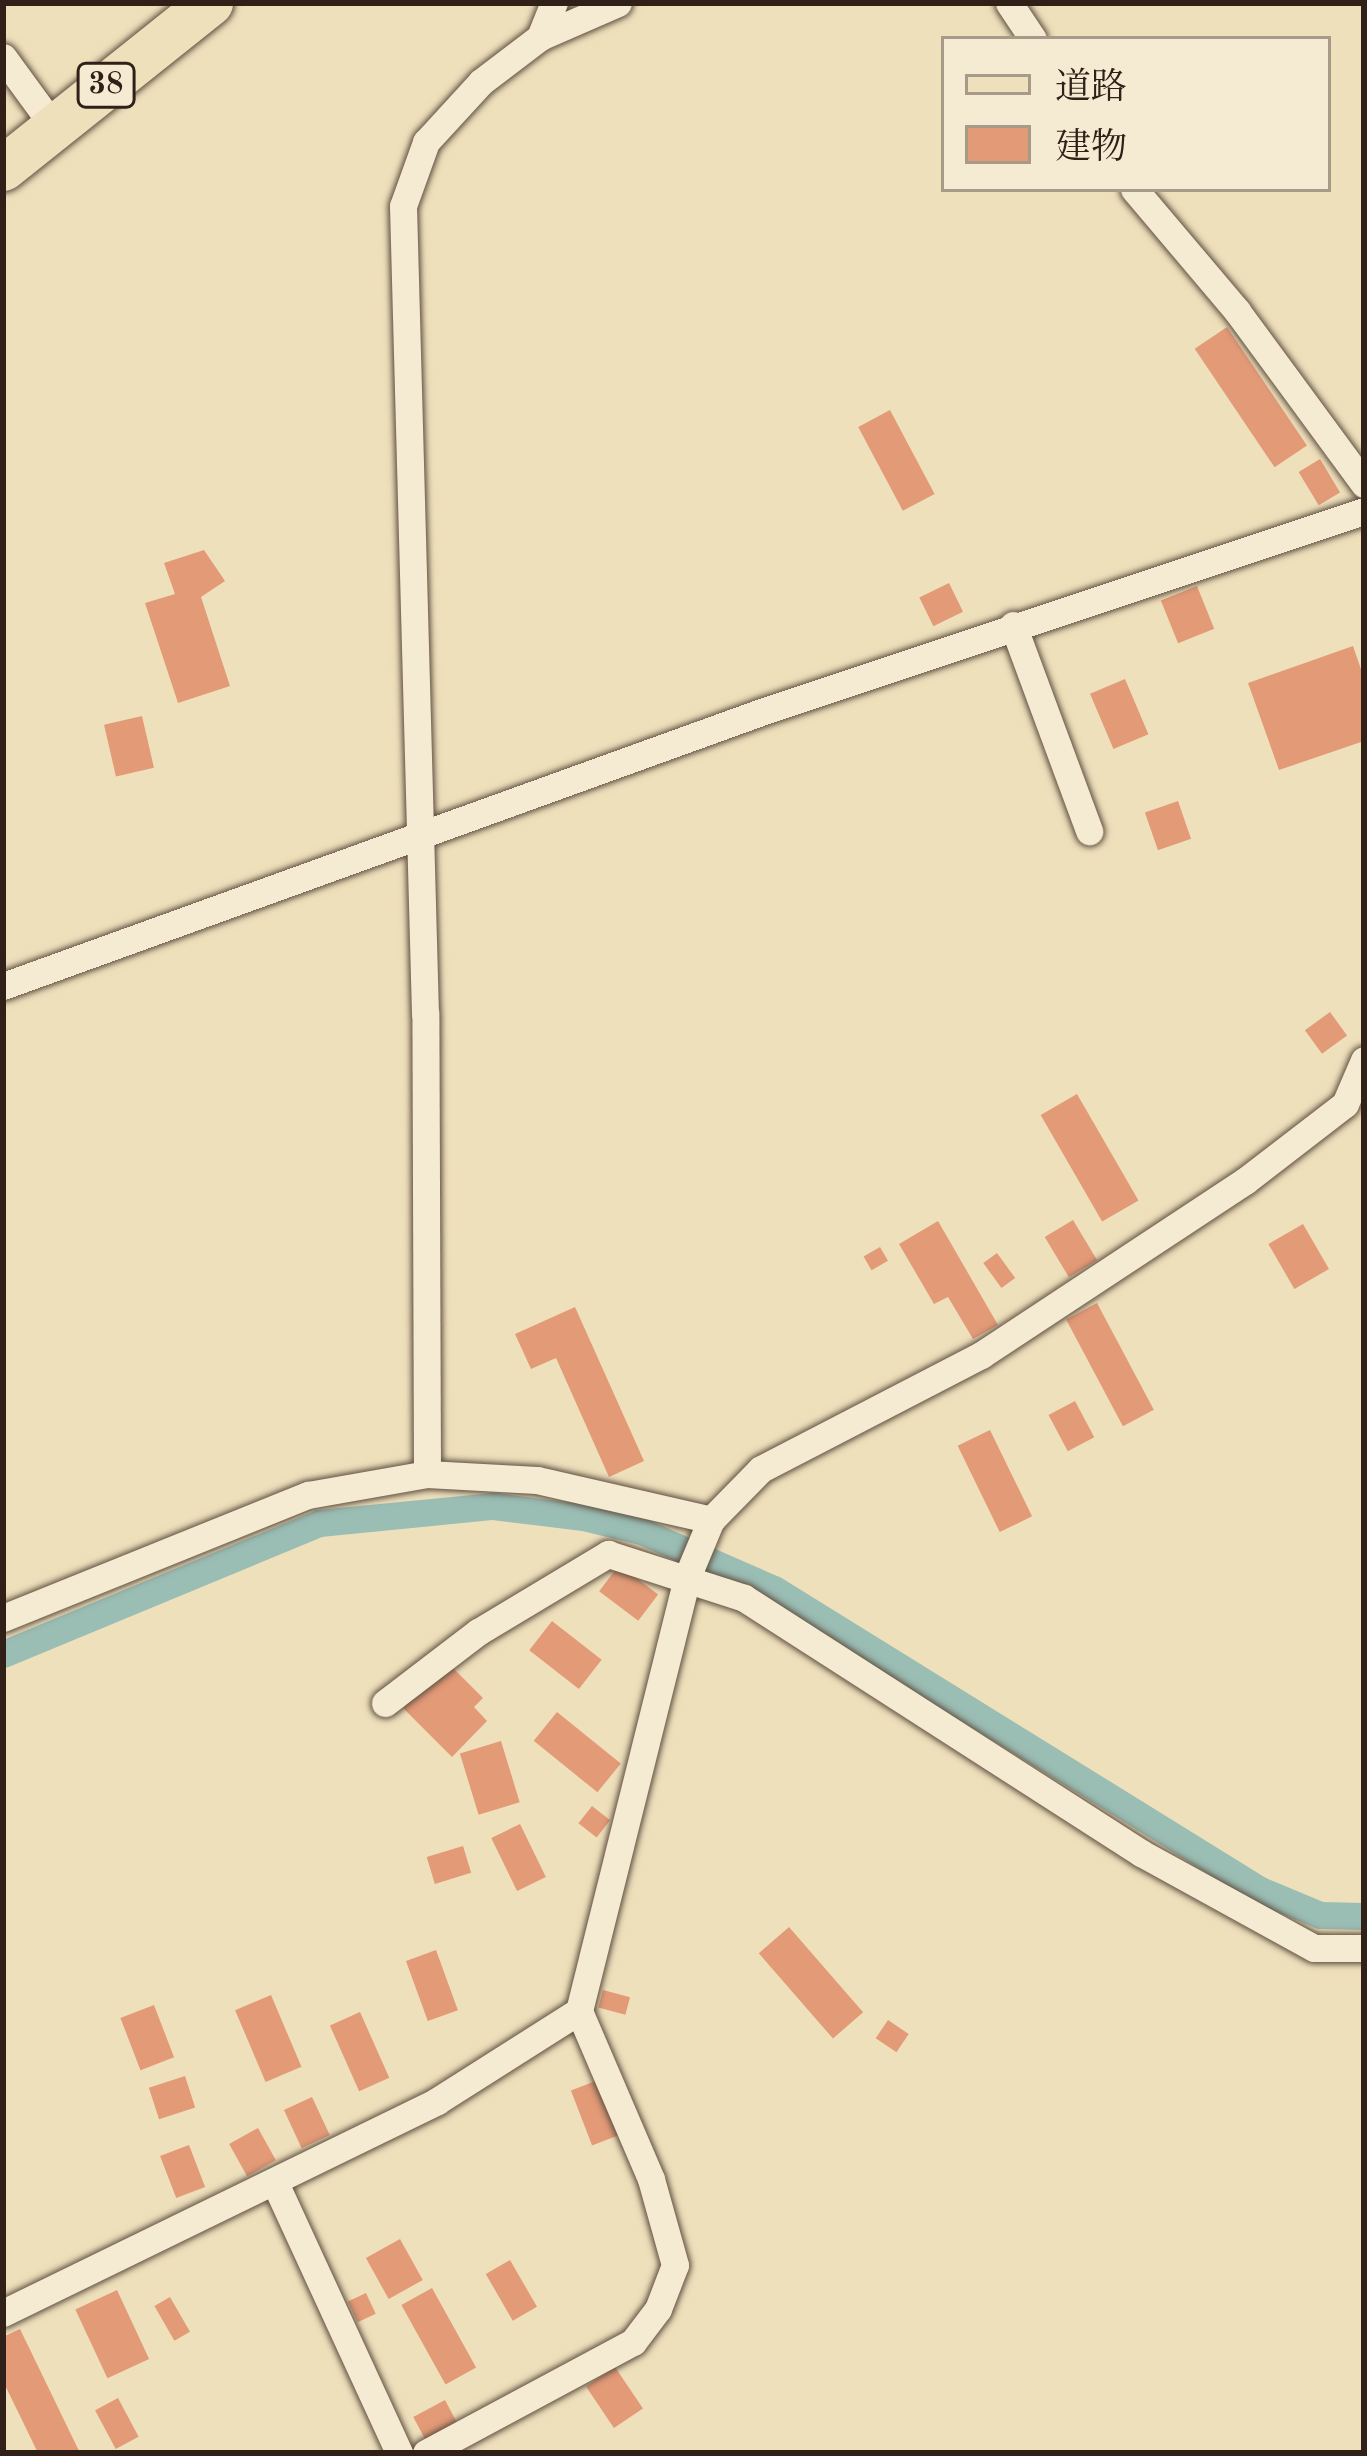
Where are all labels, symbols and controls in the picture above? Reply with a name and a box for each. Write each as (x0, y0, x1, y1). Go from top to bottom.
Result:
legend (941, 36, 1331, 192)
road number: 38 (76, 61, 136, 109)
text: 道路 (1055, 71, 1127, 107)
text: 建物 (1055, 131, 1127, 167)

